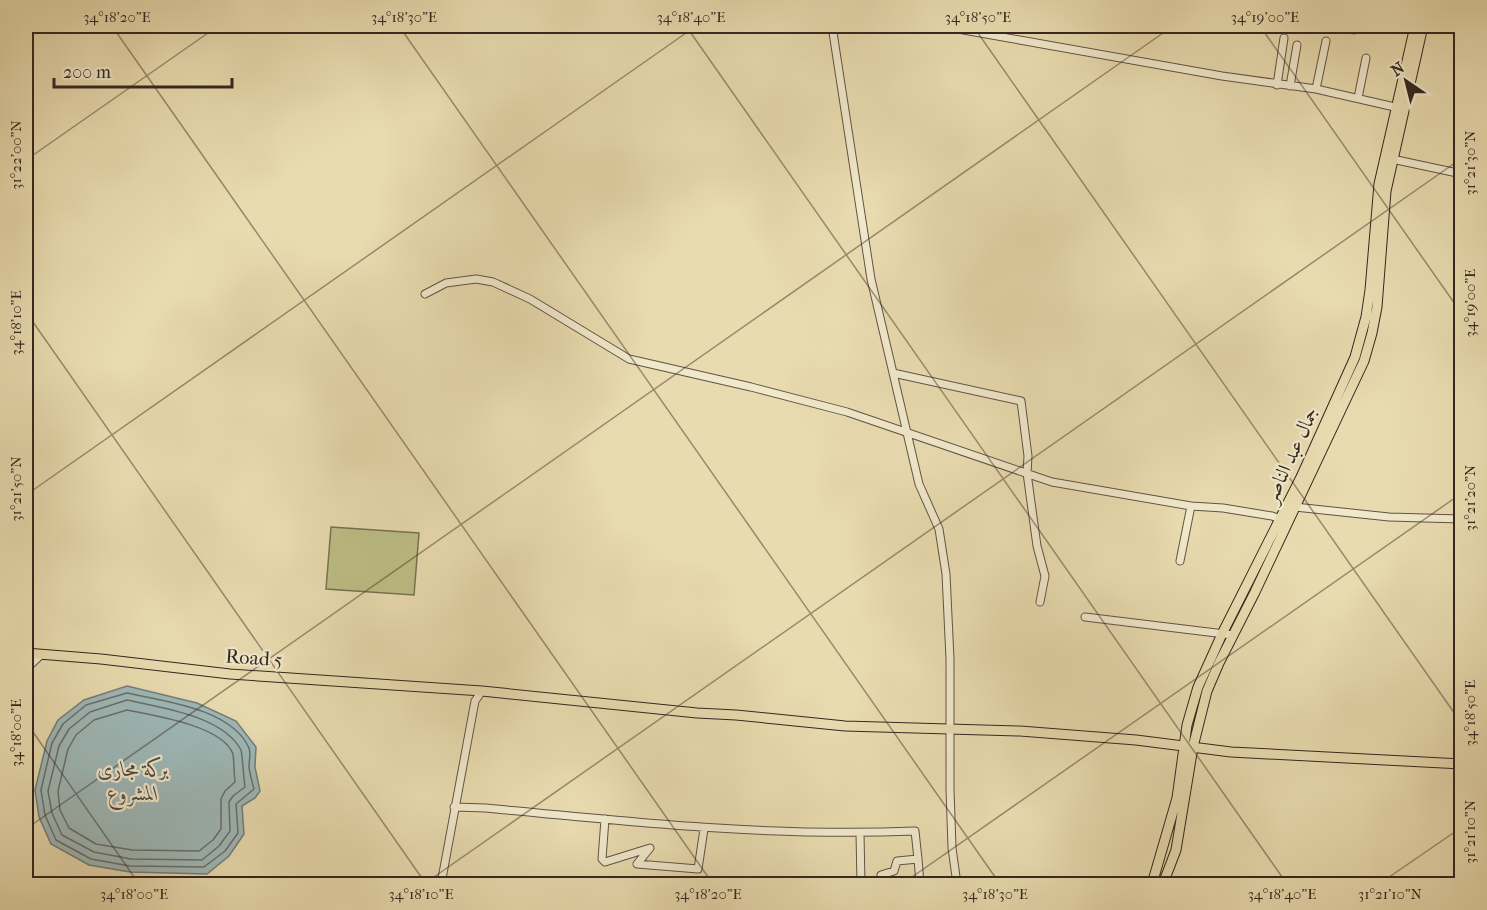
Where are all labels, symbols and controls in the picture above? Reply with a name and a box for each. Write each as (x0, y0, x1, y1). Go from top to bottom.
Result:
text: 34°18'20"E (83, 8, 151, 26)
text: 34°18'30"E (371, 8, 437, 26)
text: 34°18'40"E (657, 8, 725, 26)
text: 34°18'50"E (945, 8, 1011, 26)
text: 34°19'00"E (1231, 8, 1299, 26)
scale bar (54, 51, 232, 89)
north arrow (1376, 51, 1436, 111)
text: N (1387, 57, 1409, 80)
text: 200 m (63, 62, 111, 83)
text: 31°22'00"N (7, 120, 25, 190)
text: 31°21'30"N (1461, 130, 1479, 195)
text: 34°19'00"E (1461, 269, 1479, 337)
text: 34°18'10"E (7, 290, 25, 356)
street label: جمال عبد الناصر (1258, 404, 1325, 509)
text: 31°21'50"N (7, 456, 25, 522)
text: 31°21'20"N (1461, 464, 1479, 531)
street label: Road 5 (225, 645, 283, 671)
text: 34°18'50"E (1461, 680, 1479, 746)
text: 34°18'00"E (7, 699, 25, 767)
water label: بركة مجارى المشروع (97, 756, 169, 811)
text: 31°21'10"N (1461, 799, 1479, 864)
text: 34°18'00"E (100, 885, 168, 903)
text: 34°18'10"E (388, 885, 454, 903)
text: 34°18'20"E (674, 885, 742, 903)
text: 34°18'30"E (962, 885, 1028, 903)
text: 34°18'40"E (1248, 885, 1316, 903)
text: 31°21'10"N (1358, 885, 1423, 903)

